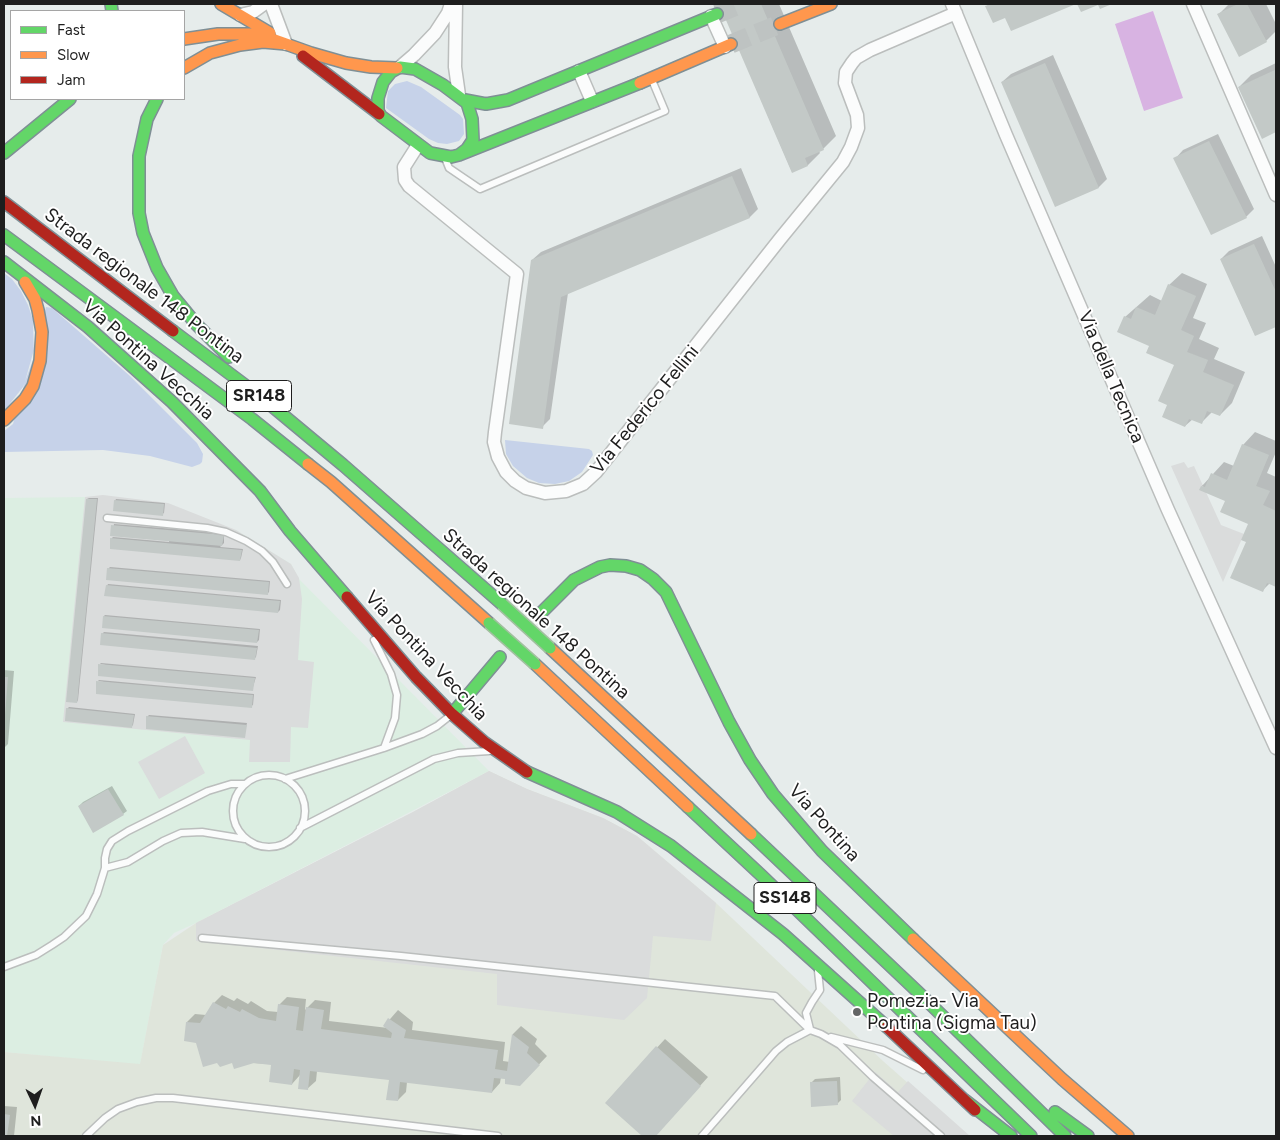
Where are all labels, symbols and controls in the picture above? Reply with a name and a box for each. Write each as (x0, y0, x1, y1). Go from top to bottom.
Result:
legend (10, 10, 185, 100)
text: Fast (57, 21, 85, 39)
text: Slow (57, 46, 90, 64)
text: Jam (57, 71, 85, 89)
street label: Strada regionale 148 Pontina (40, 204, 248, 368)
street label: Via Pontina Vecchia (78, 295, 218, 425)
street label: Via della Tecnica (1073, 308, 1149, 446)
street label: Via Federico Fellini (586, 341, 704, 479)
road number: SR148 (226, 381, 292, 412)
street label: Strada regionale 148 Pontina (438, 524, 634, 704)
street label: Via Pontina Vecchia (360, 586, 492, 726)
street label: Via Pontina (783, 780, 865, 866)
road number: SS148 (754, 882, 816, 914)
place label: Pomezia- Via Pontina (Sigma Tau) (867, 990, 1037, 1034)
marker: Pomezia- Via Pontina (Sigma Tau) (851, 1006, 863, 1018)
north arrow (10, 1080, 60, 1130)
text: N (30, 1112, 42, 1129)

